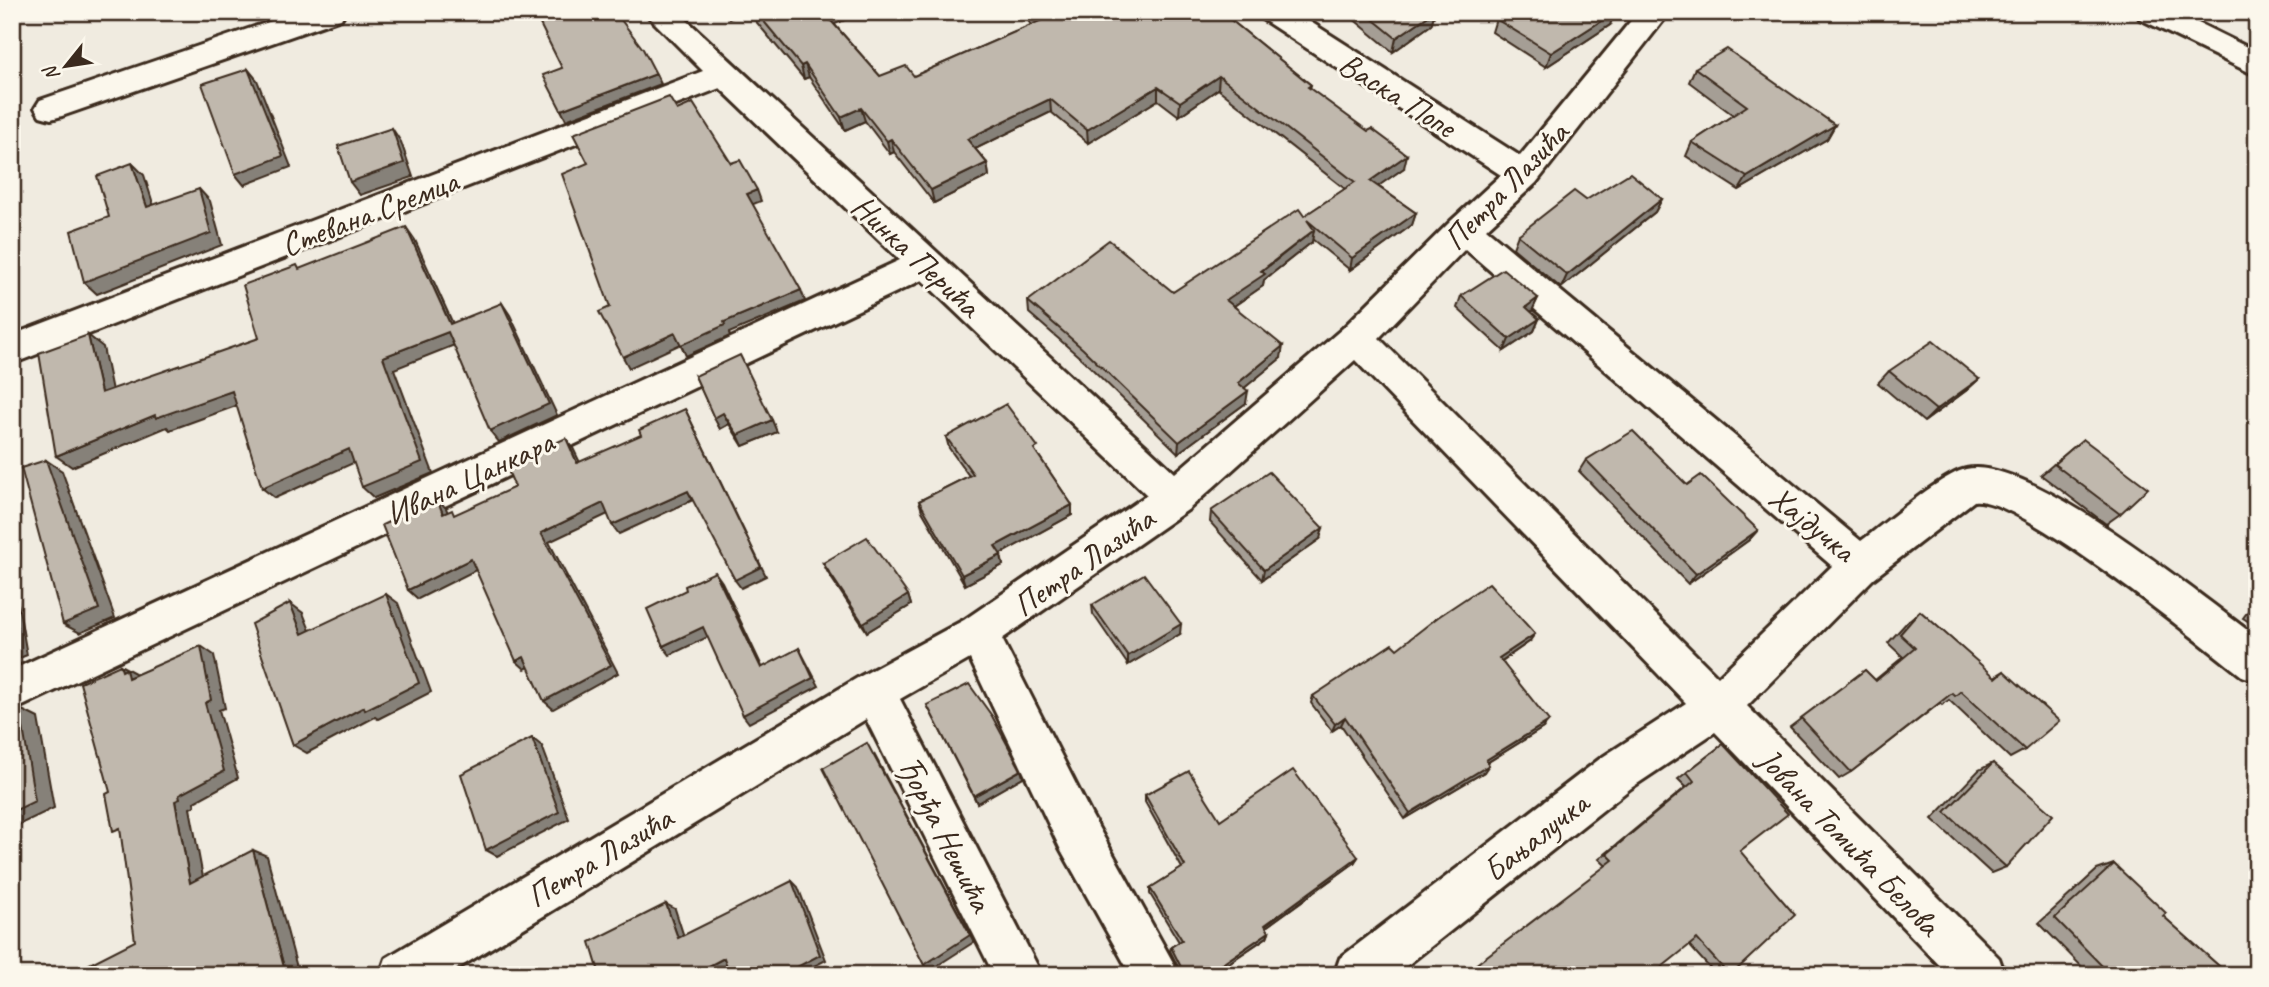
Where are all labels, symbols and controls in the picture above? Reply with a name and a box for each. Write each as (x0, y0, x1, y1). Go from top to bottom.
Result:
north arrow (32, 32, 102, 102)
street label: Васка Попе (1331, 43, 1466, 148)
text: N (37, 60, 65, 85)
street label: Петра Лазића (1434, 111, 1579, 259)
street label: Стевана Сремца (275, 159, 465, 266)
street label: Нинка Перића (843, 185, 992, 328)
street label: Ивана Цанкара (379, 420, 562, 535)
street label: Хајдучка (1761, 476, 1865, 572)
street label: Петра Лазића (1005, 496, 1165, 626)
street label: Јована Томића Белова (1748, 737, 1951, 946)
street label: Ђорђа Нешића (888, 748, 1003, 921)
street label: Бањалучка (1474, 781, 1599, 891)
street label: Петра Лазића (519, 795, 683, 917)

